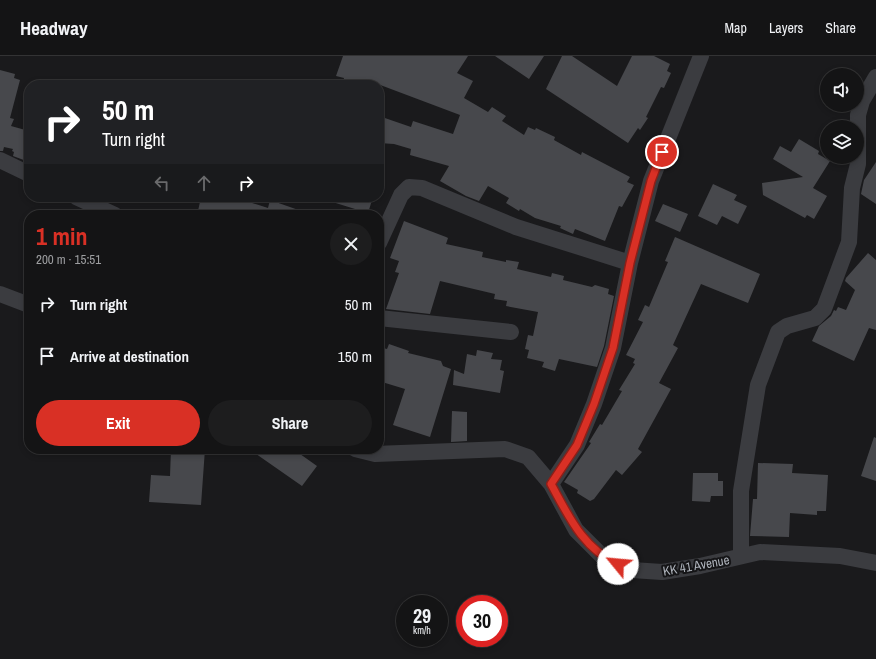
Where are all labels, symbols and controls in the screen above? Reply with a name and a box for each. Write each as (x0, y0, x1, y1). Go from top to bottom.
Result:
text: Headway (20, 15, 88, 41)
text: Map (725, 19, 747, 37)
text: Layers (769, 19, 803, 37)
text: Share (825, 19, 856, 37)
map controls (820, 68, 864, 164)
button: sound (820, 68, 864, 112)
text: 50 m (102, 91, 154, 129)
icon: right (36, 96, 88, 148)
button: layers (820, 120, 864, 164)
text: Turn right (102, 127, 165, 152)
pin (645, 135, 679, 169)
icon: arrive (651, 141, 673, 163)
icon: left (151, 172, 173, 194)
icon: ahead (193, 172, 215, 194)
icon: right (235, 172, 257, 194)
text: 1 min (36, 220, 87, 252)
button: close (330, 223, 372, 265)
text: 200 m · 15:51 (36, 251, 101, 268)
icon: right (36, 293, 58, 315)
text: Turn right (70, 294, 127, 315)
text: 50 m (345, 294, 372, 315)
icon: arrive (36, 345, 58, 367)
text: Arrive at destination (70, 346, 189, 367)
text: 150 m (338, 346, 372, 367)
button: Exit (36, 400, 200, 446)
button: Share (208, 400, 372, 446)
position arrow (597, 543, 639, 585)
street label: KK 41 Avenue (661, 551, 731, 580)
speed limit sign: 30 (456, 595, 508, 647)
text: 29 (413, 602, 431, 629)
text: km/h (413, 624, 431, 637)

